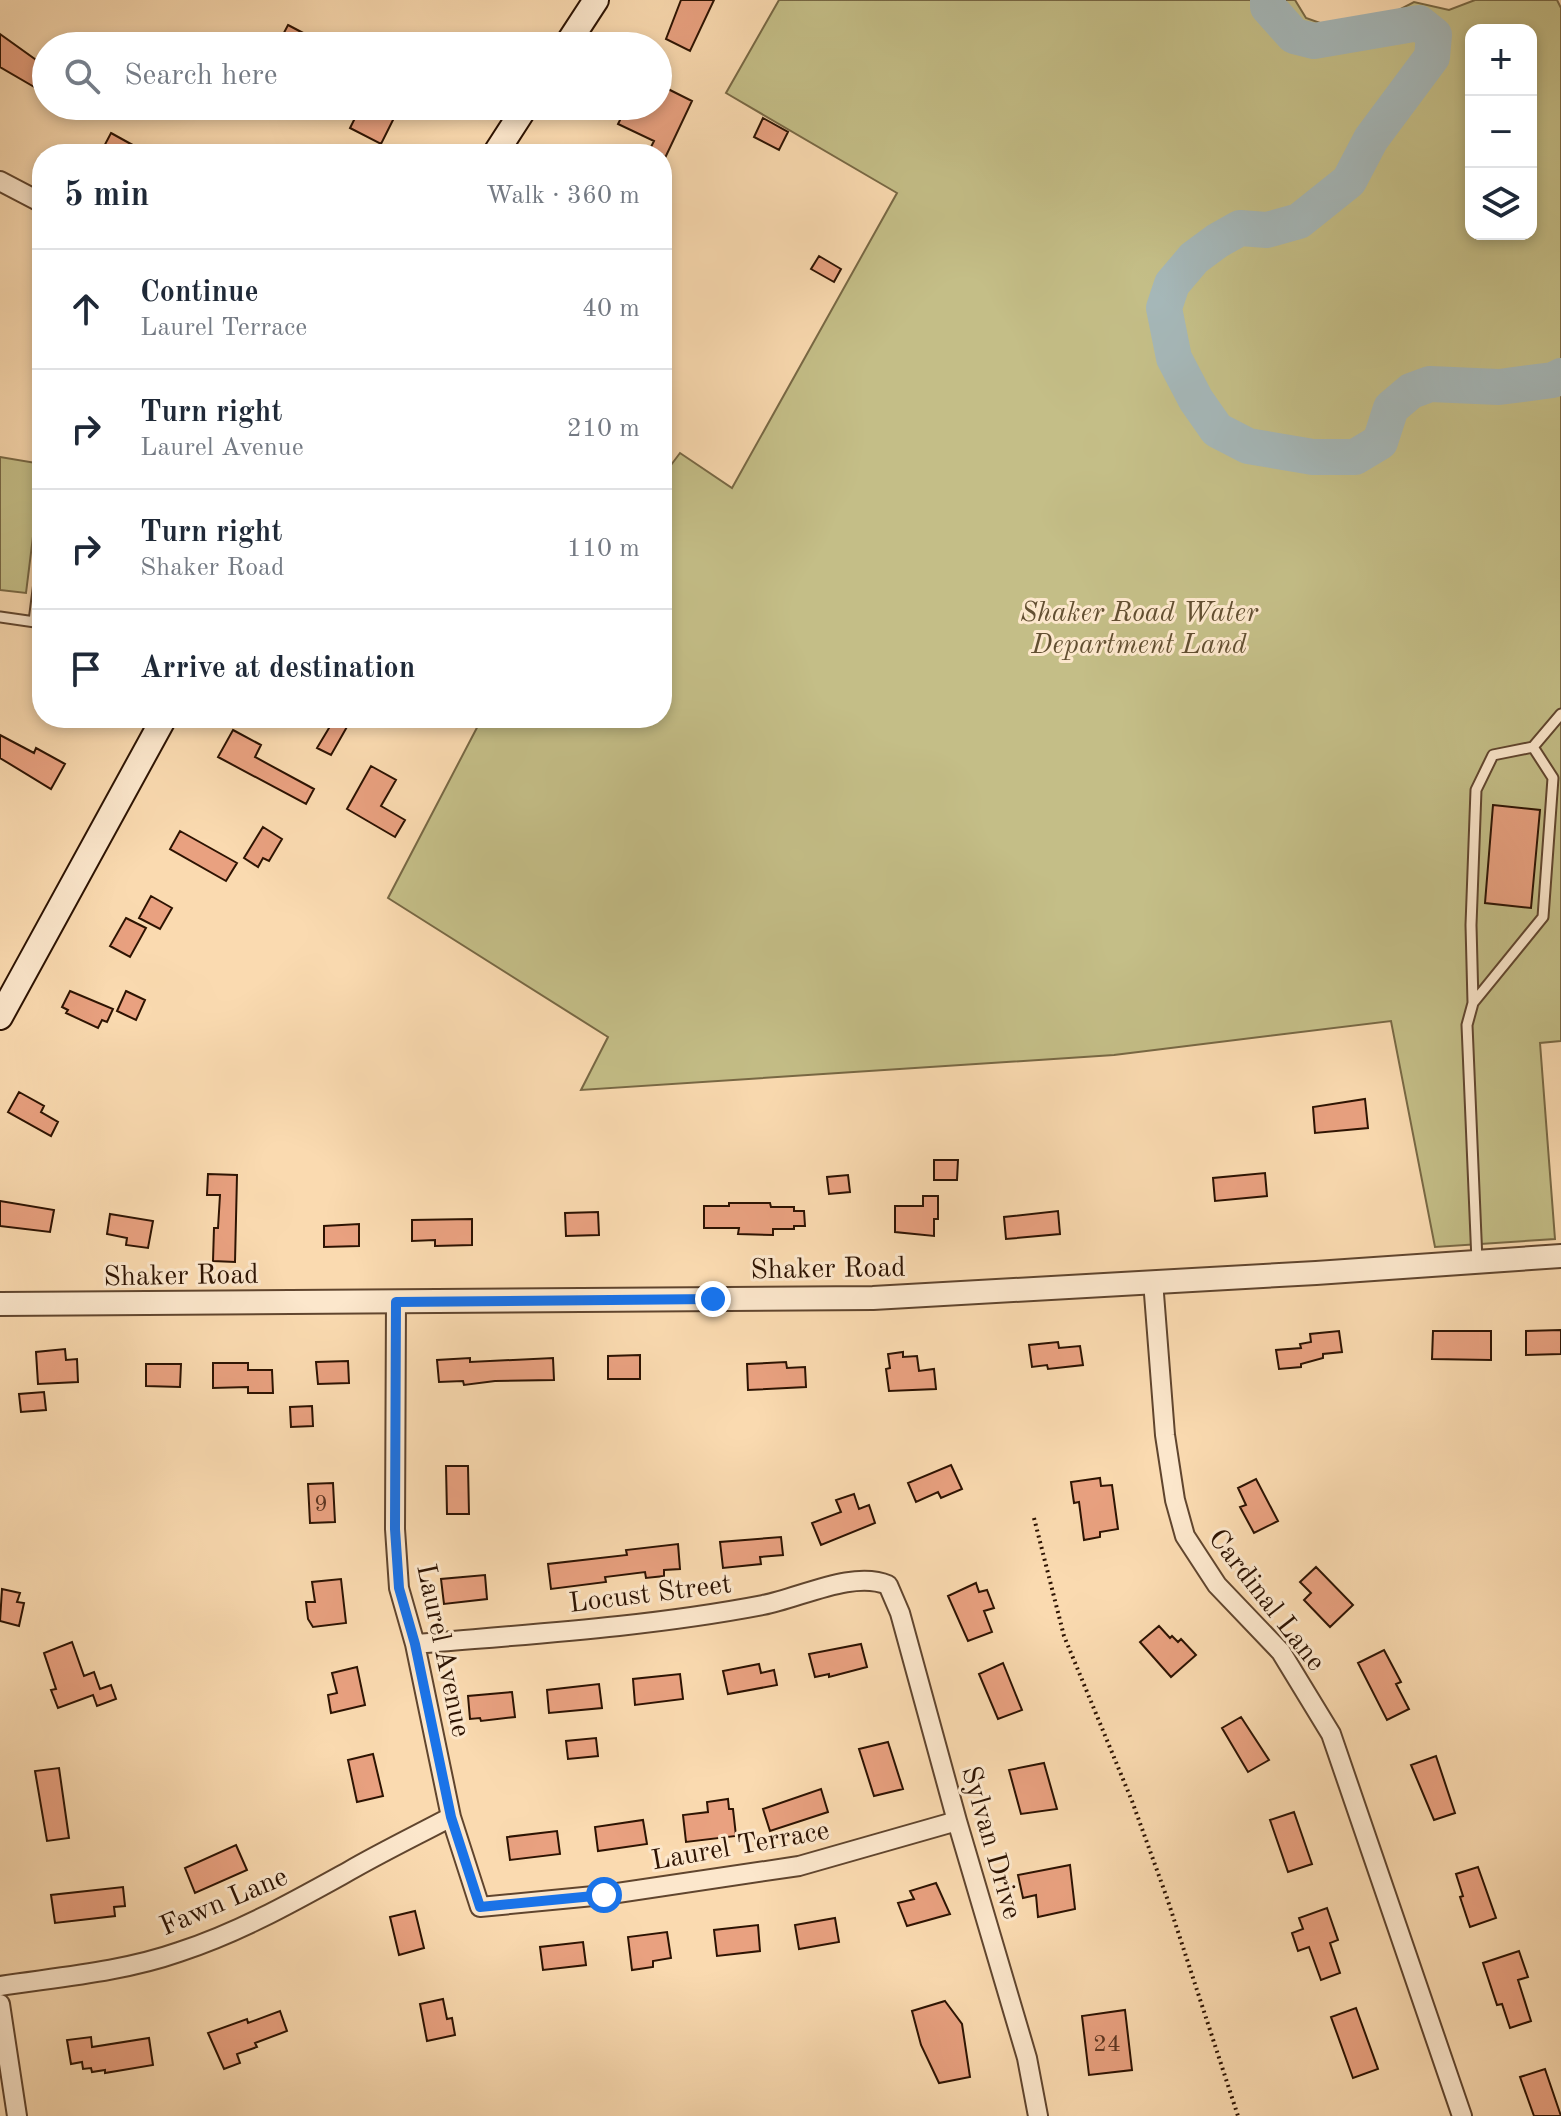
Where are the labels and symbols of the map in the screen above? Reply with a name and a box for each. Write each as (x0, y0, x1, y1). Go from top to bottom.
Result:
park label: Shaker Road Water Department Land (1020, 600, 1259, 660)
street label: Shaker Road (750, 1255, 906, 1285)
street label: Shaker Road (103, 1262, 259, 1292)
route end (695, 1281, 731, 1317)
house number: 9 (314, 1493, 328, 1517)
street label: Cardinal Lane (1202, 1525, 1329, 1677)
street label: Laurel Avenue (410, 1562, 474, 1740)
street label: Locust Street (567, 1571, 733, 1619)
street label: Sylvan Drive (955, 1763, 1025, 1923)
street label: Laurel Terrace (649, 1818, 832, 1876)
street label: Fawn Lane (156, 1863, 292, 1942)
route start (586, 1877, 622, 1913)
house number: 24 (1093, 2033, 1121, 2057)

